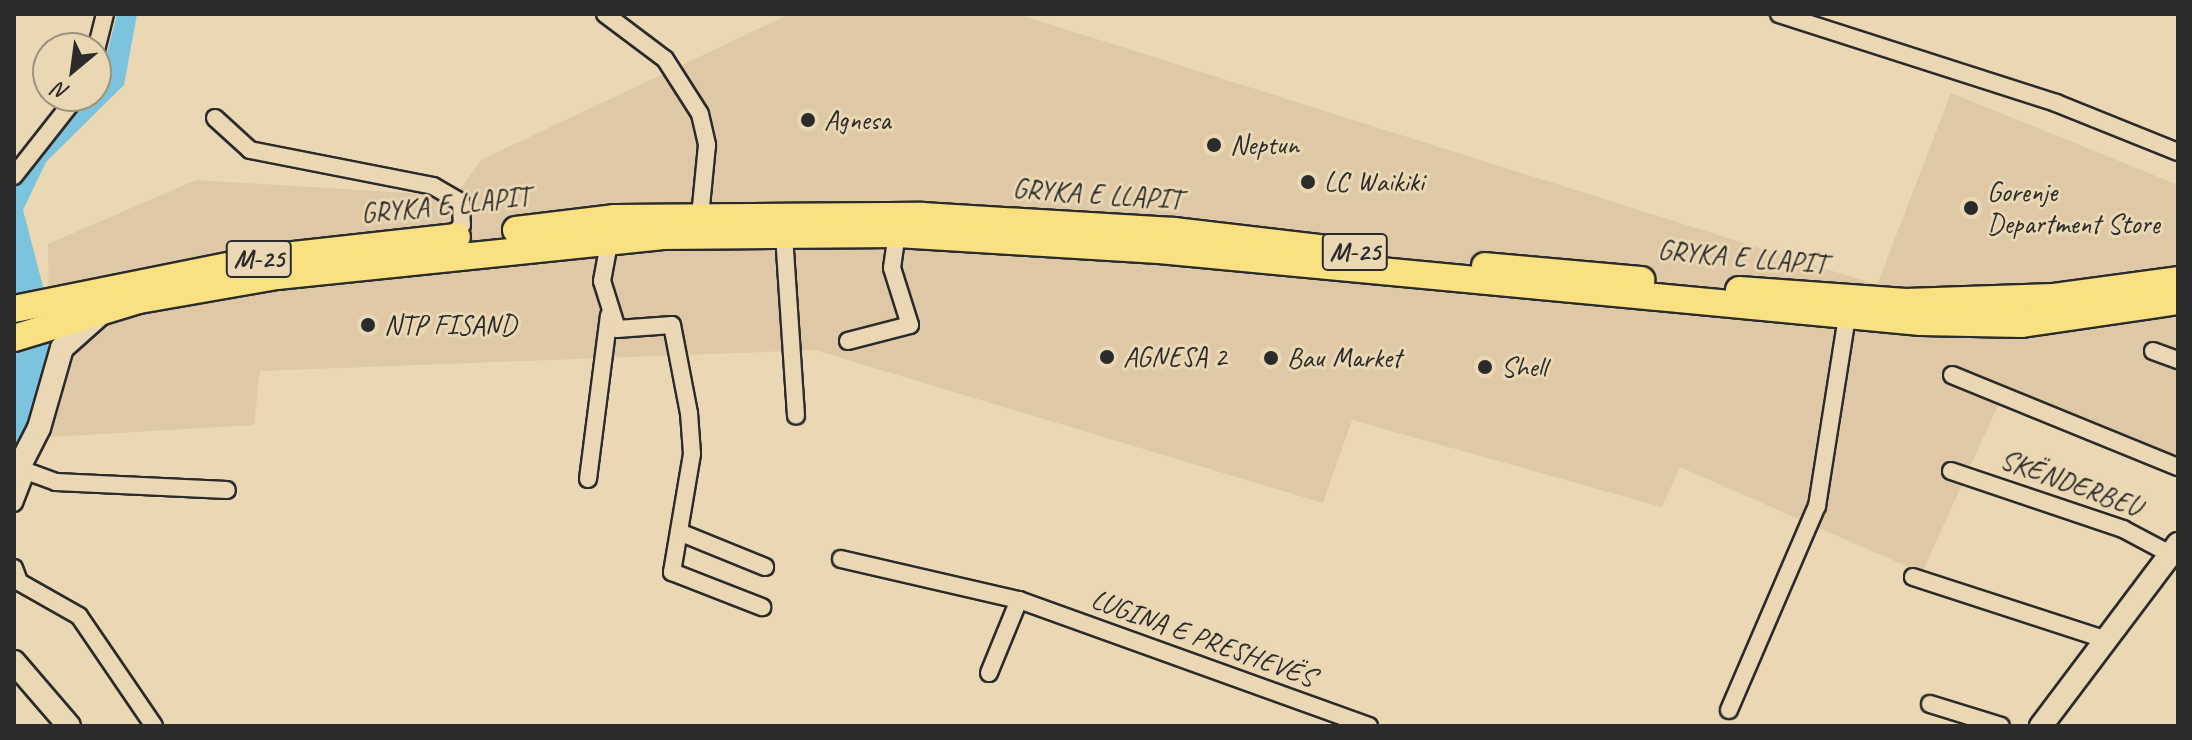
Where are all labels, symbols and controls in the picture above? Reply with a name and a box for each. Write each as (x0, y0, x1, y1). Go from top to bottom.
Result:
north arrow (32, 32, 112, 112)
text: N (49, 76, 74, 107)
place label: Agnesa (824, 103, 890, 137)
marker: Agnesa (799, 111, 817, 129)
place label: Neptun (1230, 128, 1299, 162)
marker: Neptun (1205, 136, 1223, 154)
place label: LC Waikiki (1324, 165, 1424, 199)
street label: GRYKA E LLAPIT (1011, 171, 1183, 217)
marker: LC Waikiki (1299, 173, 1317, 191)
place label: Gorenje Department Store (1987, 175, 2160, 241)
street label: GRYKA E LLAPIT (358, 179, 532, 231)
marker: Gorenje Department Store (1962, 199, 1980, 217)
road number: M-25 (1321, 230, 1389, 274)
street label: GRYKA E LLAPIT (1656, 233, 1828, 281)
road number: M-25 (225, 237, 293, 281)
place label: NTP FISAND (384, 308, 516, 342)
marker: NTP FISAND (359, 316, 377, 334)
place label: AGNESA 2 (1123, 340, 1227, 374)
place label: Bau Market (1287, 341, 1402, 375)
marker: AGNESA 2 (1098, 348, 1116, 366)
marker: Bau Market (1262, 349, 1280, 367)
place label: Shell (1501, 350, 1547, 384)
marker: Shell (1476, 358, 1494, 376)
street label: SKËNDERBEU (1996, 442, 2146, 524)
street label: LUGINA E PRESHEVËS (1087, 582, 1319, 694)

